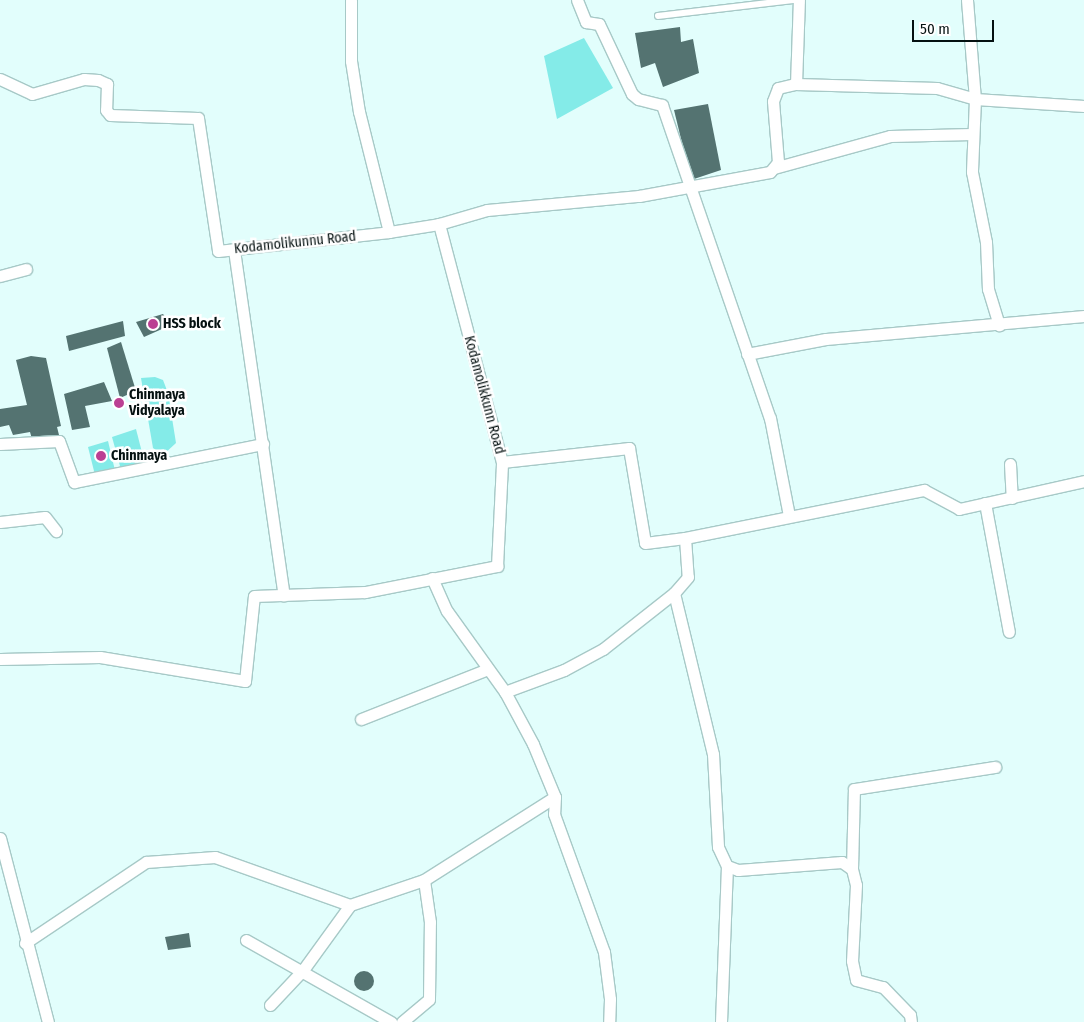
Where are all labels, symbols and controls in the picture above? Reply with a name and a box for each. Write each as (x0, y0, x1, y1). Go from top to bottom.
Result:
scale bar (914, 10, 996, 42)
text: 50 m (920, 20, 950, 38)
street label: Kodamolikunnu Road (233, 228, 357, 258)
place label: HSS block (163, 316, 221, 332)
marker: HSS block (147, 318, 159, 330)
street label: Kodamolikkunn Road (460, 334, 508, 456)
place label: Chinmaya Vidyalaya (129, 387, 185, 420)
marker: Chinmaya Vidyalaya (113, 397, 125, 409)
place label: Chinmaya (111, 448, 167, 464)
marker: Chinmaya (95, 450, 107, 462)

